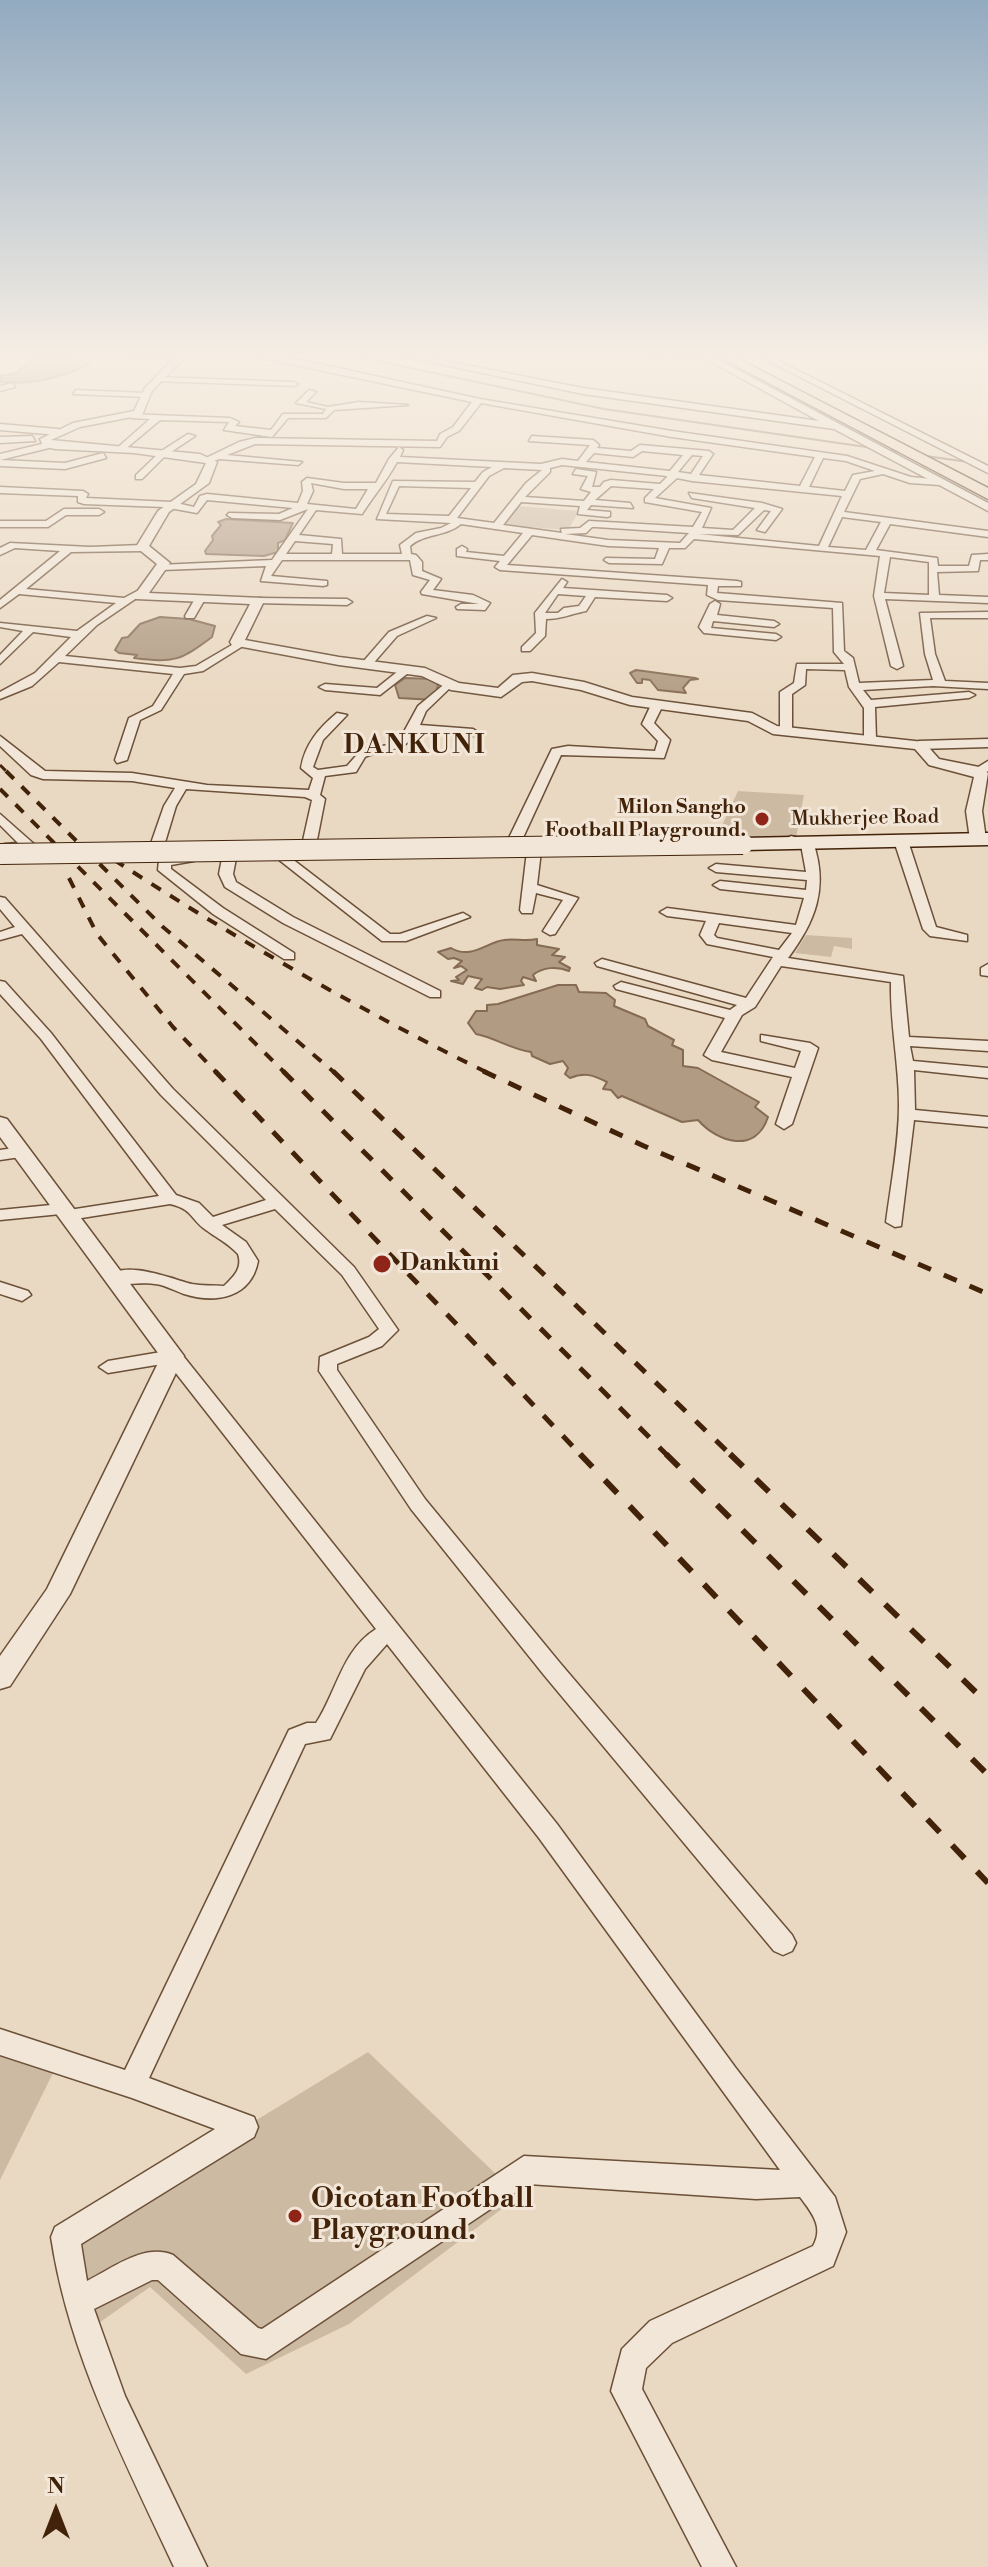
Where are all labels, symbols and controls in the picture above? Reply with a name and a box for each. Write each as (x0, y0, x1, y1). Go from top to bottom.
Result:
district label: DANKUNI (343, 731, 487, 763)
place label: Milon Sangho Football Playground. (545, 796, 746, 843)
street label: Mukherjee Road (791, 806, 939, 832)
marker: Milon Sangho Football Playground. (753, 810, 771, 828)
place label: Dankuni (400, 1250, 499, 1278)
marker: Dankuni (371, 1253, 393, 1275)
place label: Oicotan Football Playground. (311, 2183, 533, 2249)
marker: Oicotan Football Playground. (286, 2207, 304, 2225)
north arrow (16, 2471, 96, 2551)
text: N (47, 2473, 65, 2500)

